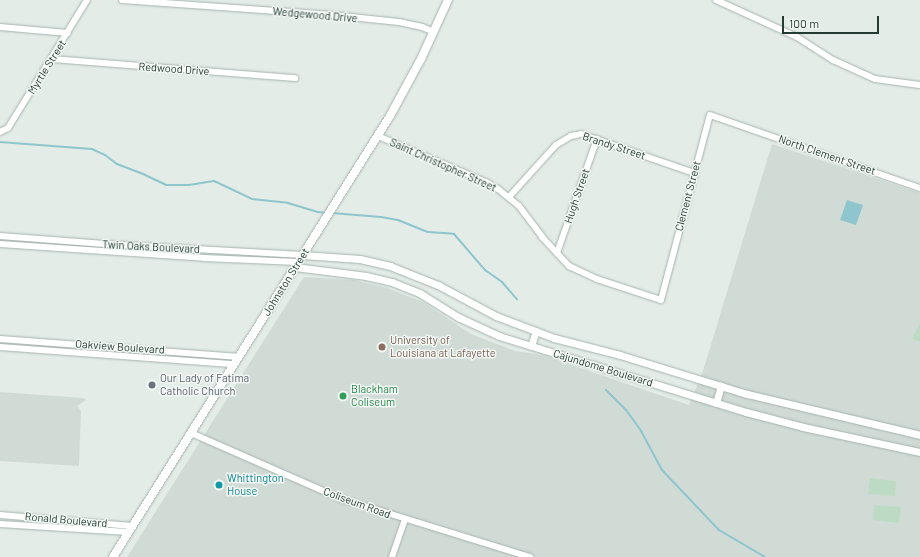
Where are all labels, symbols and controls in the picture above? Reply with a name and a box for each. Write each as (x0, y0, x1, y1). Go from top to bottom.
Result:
street label: Wedgewood Drive (272, 5, 358, 25)
scale bar (784, 8, 881, 34)
text: 100 m (789, 16, 819, 30)
street label: Myrtle Street (25, 37, 69, 97)
street label: Redwood Drive (138, 60, 210, 78)
street label: Brandy Street (581, 130, 647, 162)
street label: North Clement Street (777, 132, 877, 178)
street label: Saint Christopher Street (388, 135, 498, 195)
street label: Clement Street (672, 159, 704, 233)
street label: Hugh Street (561, 167, 593, 225)
street label: Twin Oaks Boulevard (102, 238, 200, 256)
street label: Johnston Street (260, 246, 312, 318)
place label: University of Louisiana at Lafayette (390, 334, 496, 360)
street label: Oakview Boulevard (75, 337, 165, 357)
marker: University of Louisiana at Lafayette (377, 342, 387, 352)
street label: Cajundome Boulevard (552, 347, 654, 389)
place label: Our Lady of Fatima Catholic Church (160, 372, 249, 398)
marker: Our Lady of Fatima Catholic Church (147, 380, 157, 390)
place label: Blackham Coliseum (351, 383, 398, 409)
marker: Blackham Coliseum (338, 391, 348, 401)
place label: Whittington House (227, 472, 284, 498)
marker: Whittington House (214, 480, 224, 490)
street label: Coliseum Road (322, 485, 392, 521)
street label: Ronald Boulevard (24, 510, 108, 530)

